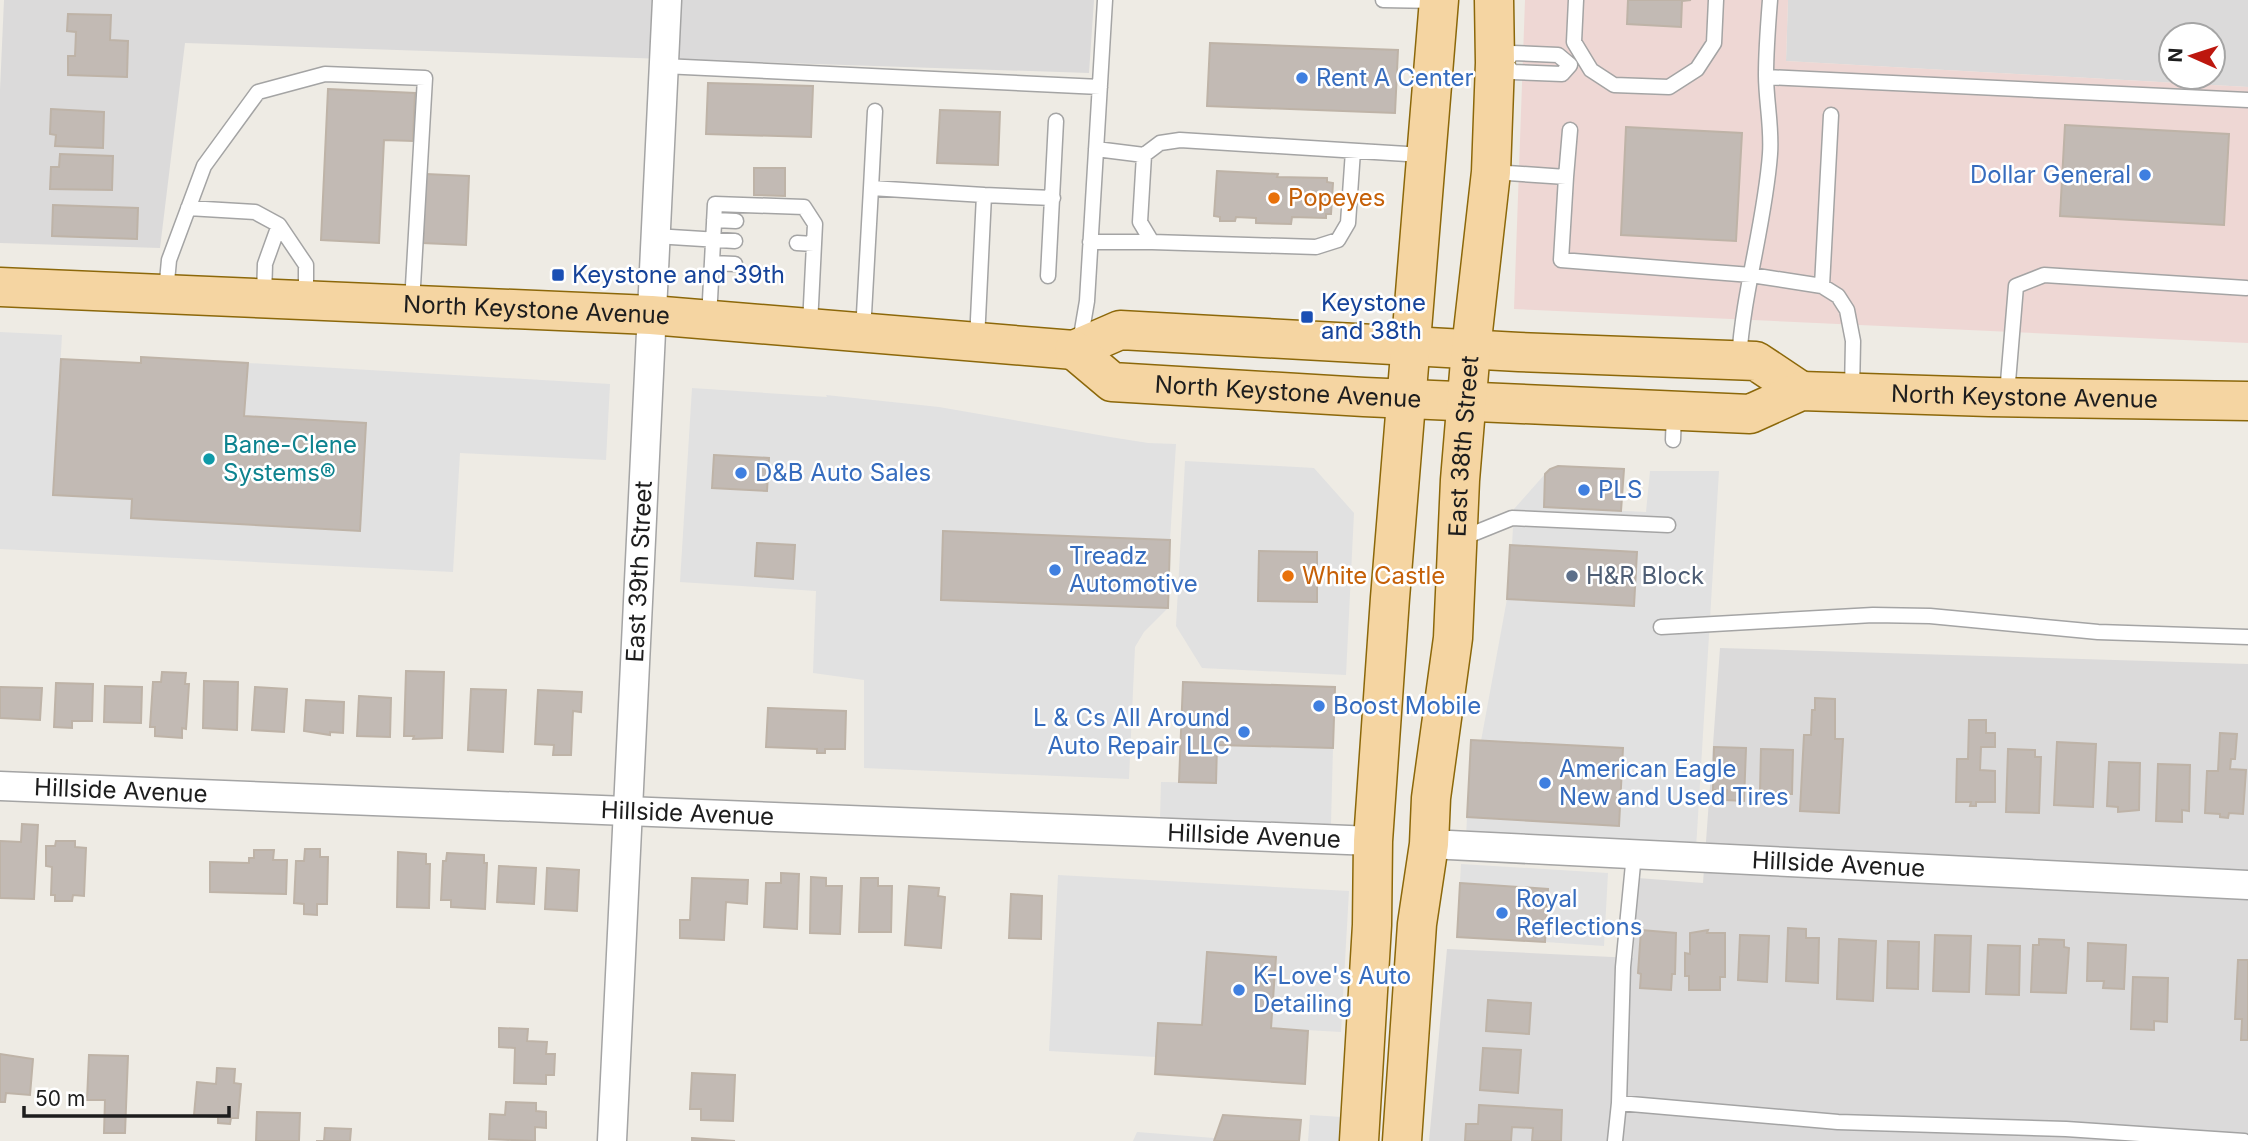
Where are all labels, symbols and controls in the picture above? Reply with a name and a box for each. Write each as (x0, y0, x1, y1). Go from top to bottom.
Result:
north arrow (2157, 21, 2227, 91)
text: N (2164, 47, 2187, 63)
place label: Rent A Center (1316, 63, 1474, 92)
marker: Rent A Center (1294, 70, 1310, 86)
place label: Dollar General (1970, 160, 2131, 189)
marker: Dollar General (2137, 167, 2153, 183)
place label: Popeyes (1288, 183, 1386, 212)
marker: Popeyes (1266, 190, 1282, 206)
place label: Keystone and 39th (572, 260, 785, 289)
marker: Keystone and 39th (550, 267, 566, 283)
place label: Keystone and 38th (1321, 288, 1426, 345)
street label: North Keystone Avenue (403, 289, 671, 331)
marker: Keystone and 38th (1299, 309, 1315, 325)
street label: East 38th Street (1442, 354, 1484, 537)
street label: North Keystone Avenue (1154, 370, 1422, 414)
street label: North Keystone Avenue (1891, 379, 2158, 414)
place label: Bane-Clene Systems® (223, 430, 357, 487)
marker: Bane-Clene Systems® (201, 451, 217, 467)
place label: D&B Auto Sales (755, 458, 931, 487)
marker: D&B Auto Sales (733, 465, 749, 481)
place label: PLS (1598, 475, 1642, 504)
street label: East 39th Street (620, 480, 658, 663)
marker: PLS (1576, 482, 1592, 498)
place label: Treadz Automotive (1069, 541, 1198, 598)
place label: White Castle (1302, 561, 1445, 590)
place label: H&R Block (1586, 561, 1704, 590)
marker: Treadz Automotive (1047, 562, 1063, 578)
marker: White Castle (1280, 568, 1296, 584)
marker: H&R Block (1564, 568, 1580, 584)
place label: Boost Mobile (1333, 691, 1481, 720)
marker: Boost Mobile (1311, 698, 1327, 714)
place label: L & Cs All Around Auto Repair LLC (1033, 703, 1230, 760)
marker: L & Cs All Around Auto Repair LLC (1236, 724, 1252, 740)
place label: American Eagle New and Used Tires (1559, 754, 1789, 811)
street label: Hillside Avenue (34, 772, 208, 808)
marker: American Eagle New and Used Tires (1537, 775, 1553, 791)
street label: Hillside Avenue (600, 795, 775, 831)
street label: Hillside Avenue (1167, 818, 1341, 854)
street label: Hillside Avenue (1751, 845, 1926, 883)
place label: Royal Reflections (1516, 884, 1642, 941)
marker: Royal Reflections (1494, 905, 1510, 921)
place label: K-Love's Auto Detailing (1253, 961, 1411, 1018)
marker: K-Love's Auto Detailing (1231, 982, 1247, 998)
scale bar (24, 1074, 229, 1118)
text: 50 m (35, 1086, 85, 1111)

